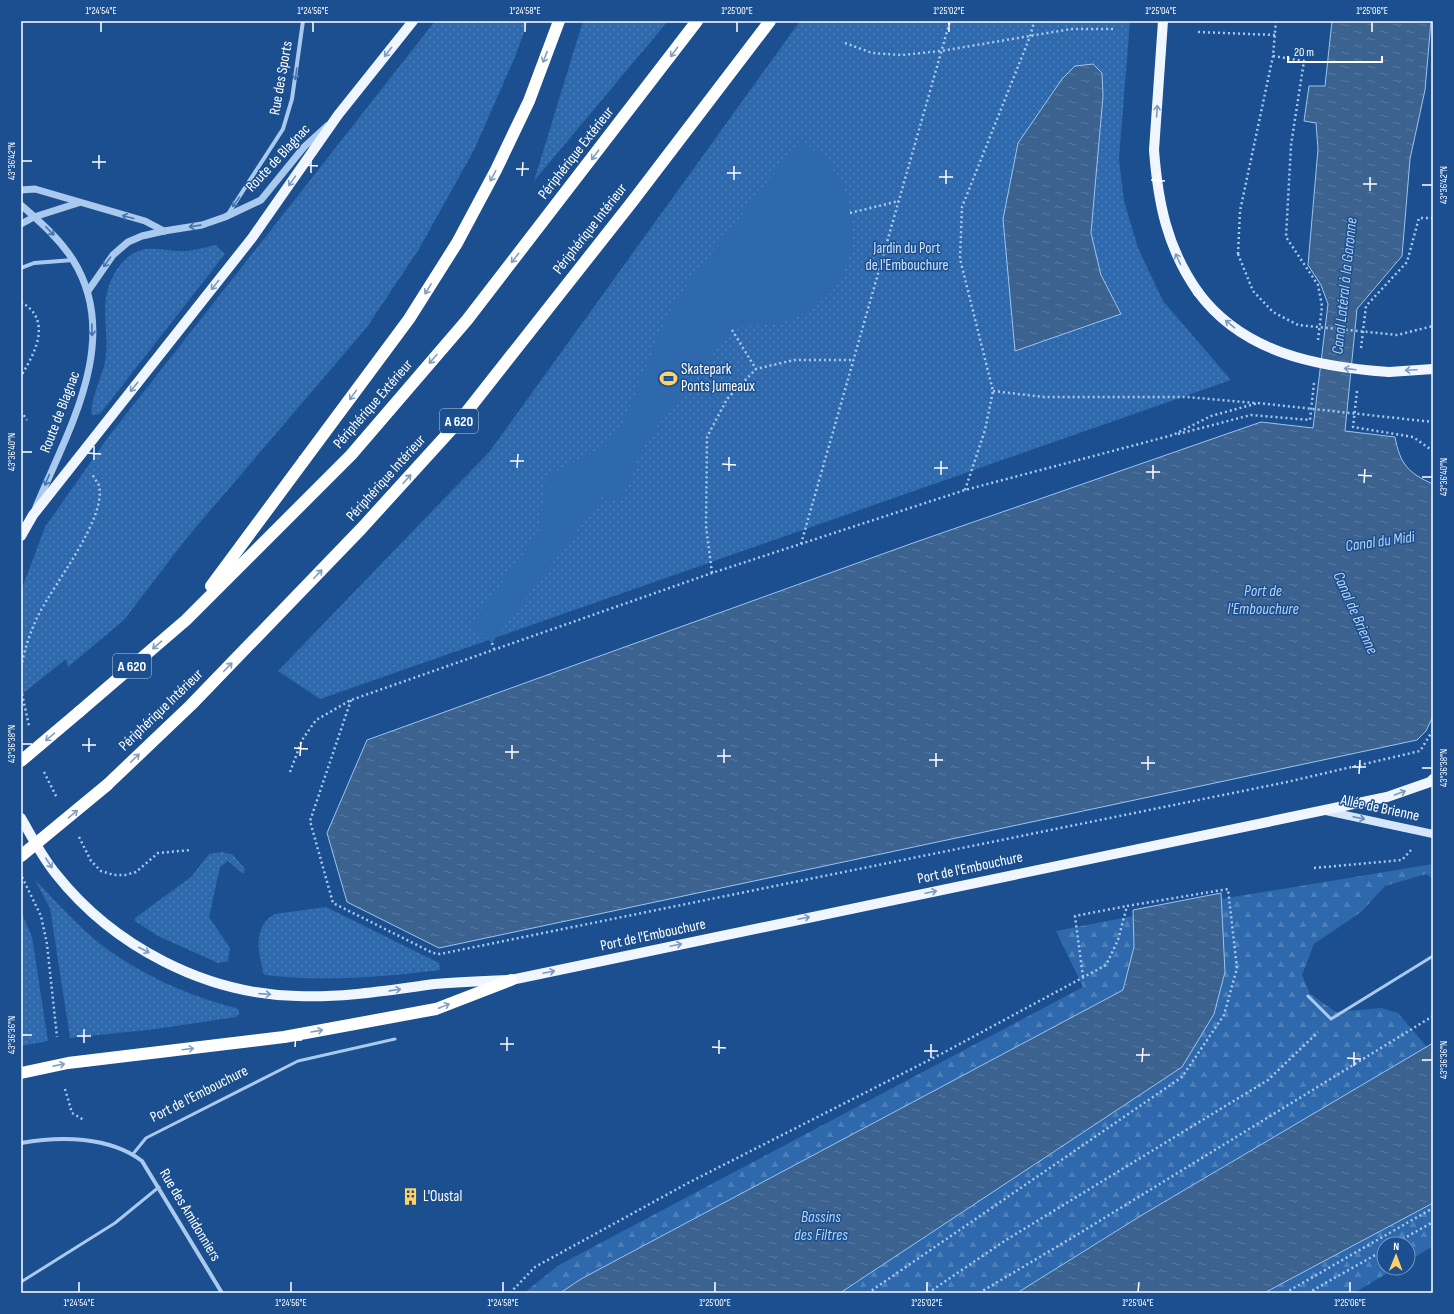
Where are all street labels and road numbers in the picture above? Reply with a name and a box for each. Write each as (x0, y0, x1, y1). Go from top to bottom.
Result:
street label: Rue des Sports (265, 39, 297, 117)
street label: Périphérique Extérieur (534, 102, 618, 203)
street label: Route de Blagnac (242, 120, 314, 196)
street label: Périphérique Intérieur (549, 179, 632, 278)
street label: Périphérique Extérieur (329, 355, 417, 453)
street label: Route de Blagnac (36, 368, 84, 456)
road number: A 620 (440, 409, 478, 433)
street label: Périphérique Intérieur (342, 430, 430, 525)
road number: A 620 (113, 654, 151, 678)
street label: Périphérique Intérieur (115, 665, 208, 755)
street label: Allée de Brienne (1338, 790, 1421, 826)
street label: Port de l'Embouchure (916, 848, 1024, 888)
street label: Port de l'Embouchure (599, 915, 707, 955)
street label: Port de l'Embouchure (147, 1061, 251, 1127)
street label: Rue des Amidonniers (155, 1165, 225, 1265)

